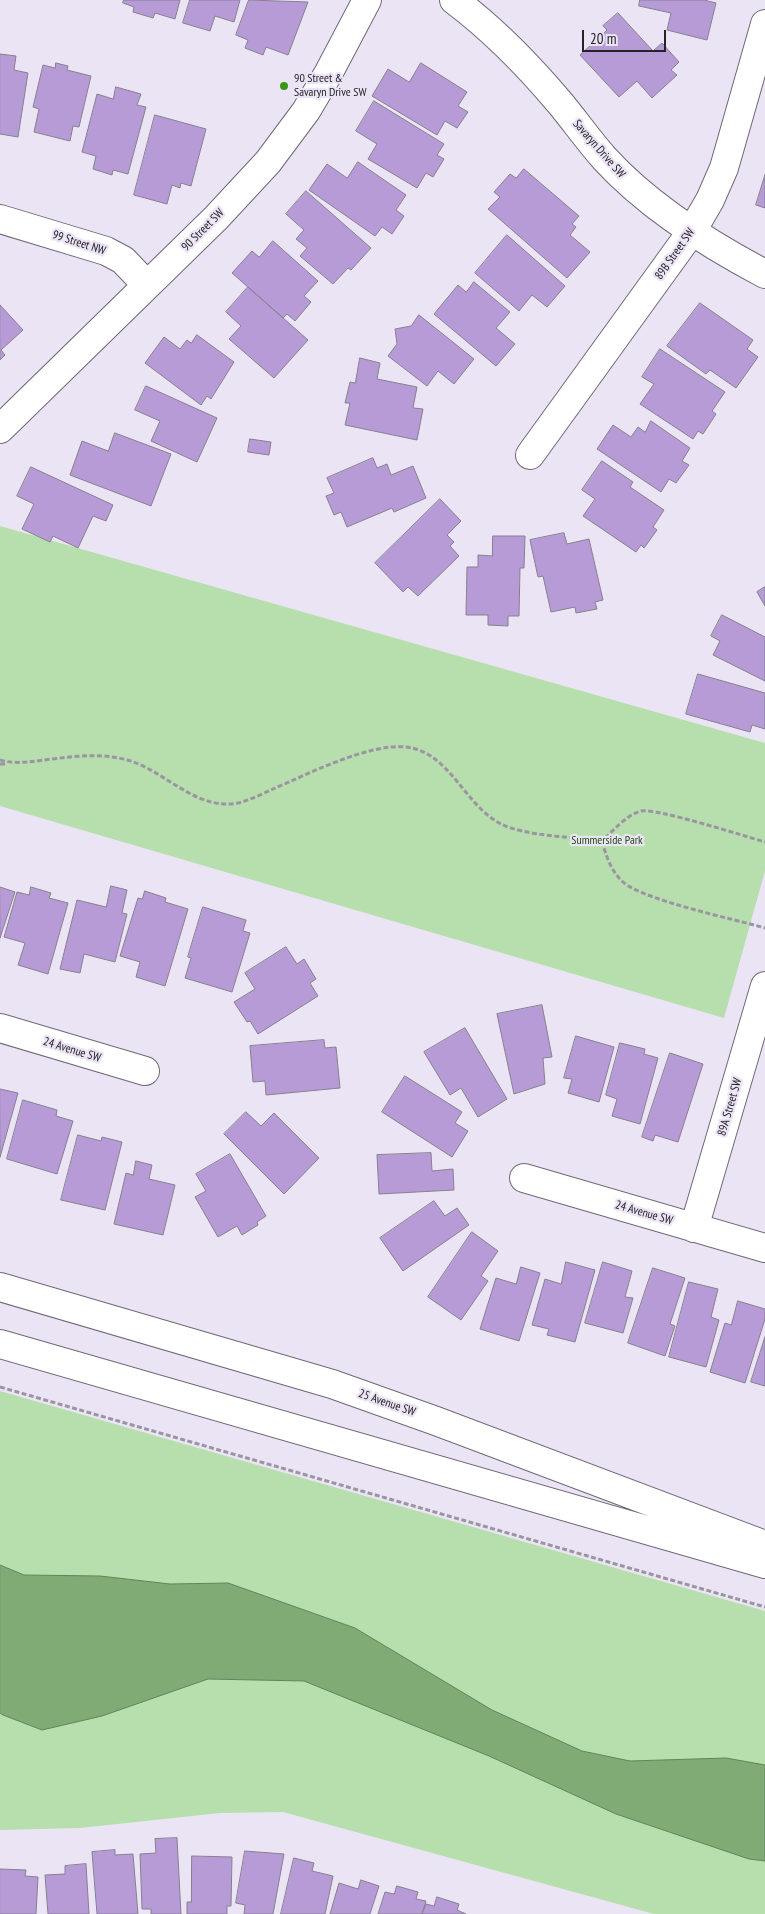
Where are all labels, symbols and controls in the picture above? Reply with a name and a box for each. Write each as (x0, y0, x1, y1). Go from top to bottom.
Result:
scale bar (585, 20, 669, 52)
text: 20 m (590, 29, 616, 48)
place label: 90 Street & Savaryn Drive SW (294, 72, 367, 100)
marker: 90 Street & Savaryn Drive SW (278, 80, 290, 92)
street label: Savaryn Drive SW (570, 117, 628, 181)
street label: 90 Street SW (179, 206, 227, 254)
street label: 89B Street SW (652, 225, 698, 283)
street label: 99 Street NW (51, 228, 107, 258)
park label: Summerside Park (571, 834, 643, 848)
street label: 24 Avenue SW (41, 1034, 103, 1066)
street label: 89A Street SW (715, 1076, 745, 1138)
street label: 24 Avenue SW (613, 1198, 675, 1228)
street label: 25 Avenue SW (357, 1387, 417, 1419)

